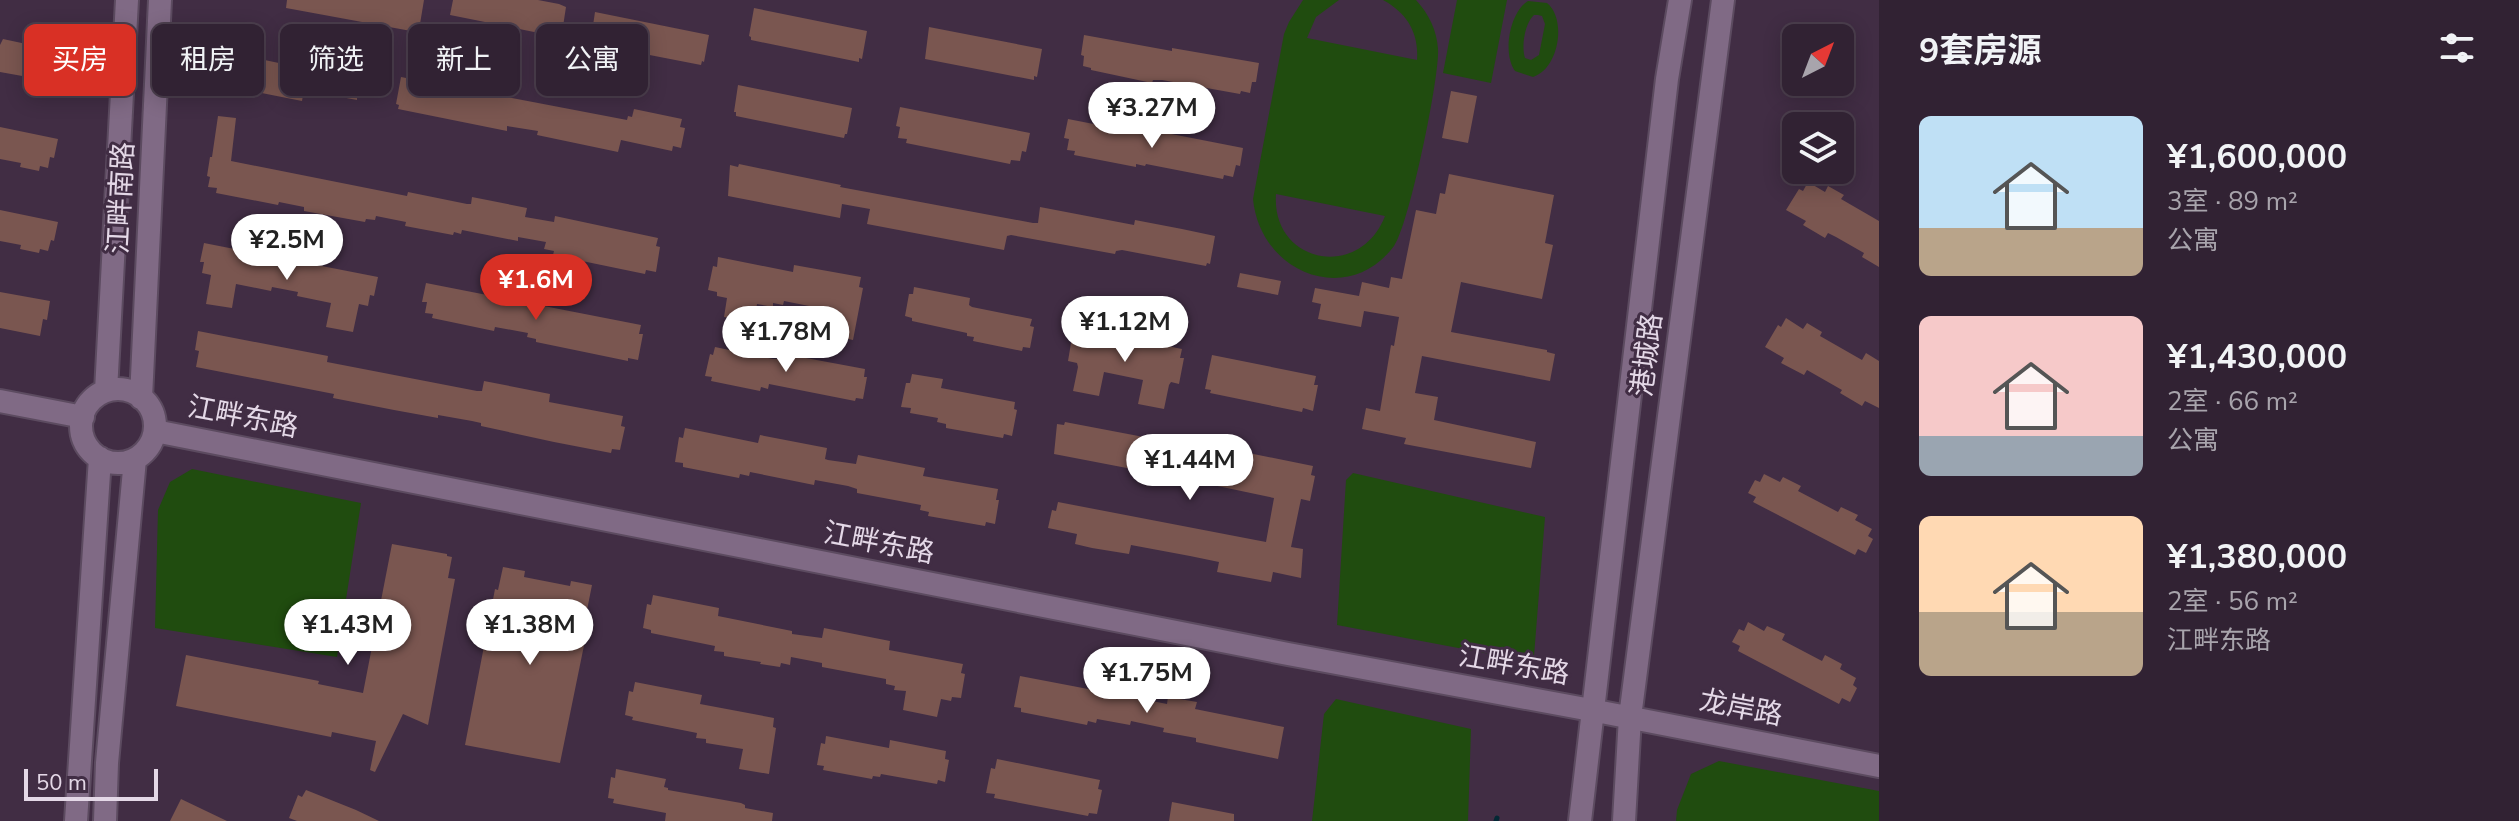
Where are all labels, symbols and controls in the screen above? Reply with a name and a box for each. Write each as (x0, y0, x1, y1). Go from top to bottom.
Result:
chip: 买房 (24, 24, 136, 96)
chip: 租房 (152, 24, 264, 96)
chip: 筛选 (280, 24, 392, 96)
chip: 新上 (408, 24, 520, 96)
chip: 公寓 (536, 24, 648, 96)
north arrow (1782, 24, 1854, 96)
map controls (1782, 24, 1854, 184)
icon: filters (2435, 26, 2479, 70)
text: 9套房源 (1919, 28, 2041, 74)
pin: ¥3.27M (1087, 82, 1217, 150)
text: ¥3.27M (1106, 90, 1198, 125)
button: layers (1782, 112, 1854, 184)
text: ¥1,600,000 (2167, 134, 2347, 180)
street label: 江畔南路 (99, 141, 143, 255)
icon: home (1983, 148, 2079, 244)
text: 3室 · 89 m² (2167, 184, 2298, 219)
pin: ¥2.5M (231, 214, 343, 282)
text: ¥2.5M (249, 222, 325, 257)
text: 公寓 (2167, 223, 2219, 258)
pin: ¥1.6M (480, 254, 592, 322)
text: ¥1.6M (498, 262, 574, 297)
pin: ¥1.12M (1060, 296, 1190, 364)
text: ¥1.12M (1079, 304, 1171, 339)
pin: ¥1.78M (721, 306, 851, 374)
street label: 港城路 (1623, 311, 1671, 399)
text: ¥1.78M (740, 314, 832, 349)
text: ¥1,430,000 (2167, 334, 2347, 380)
icon: home (1983, 348, 2079, 444)
text: 2室 · 66 m² (2167, 384, 2298, 419)
street label: 江畔东路 (184, 388, 302, 446)
text: 公寓 (2167, 423, 2219, 458)
pin: ¥1.44M (1125, 434, 1255, 502)
text: ¥1.44M (1144, 442, 1236, 477)
street label: 江畔东路 (820, 514, 938, 572)
text: ¥1,380,000 (2167, 534, 2347, 580)
icon: home (1983, 548, 2079, 644)
text: 2室 · 56 m² (2167, 584, 2298, 619)
pin: ¥1.43M (283, 599, 413, 667)
pin: ¥1.38M (465, 599, 595, 667)
text: ¥1.43M (302, 607, 394, 642)
text: ¥1.38M (484, 607, 576, 642)
text: 江畔东路 (2167, 623, 2271, 658)
street label: 江畔东路 (1456, 637, 1572, 693)
pin: ¥1.75M (1082, 647, 1212, 715)
text: ¥1.75M (1101, 655, 1193, 690)
street label: 龙岸路 (1696, 681, 1786, 735)
scale bar (24, 765, 158, 801)
text: 50 m (36, 768, 87, 798)

